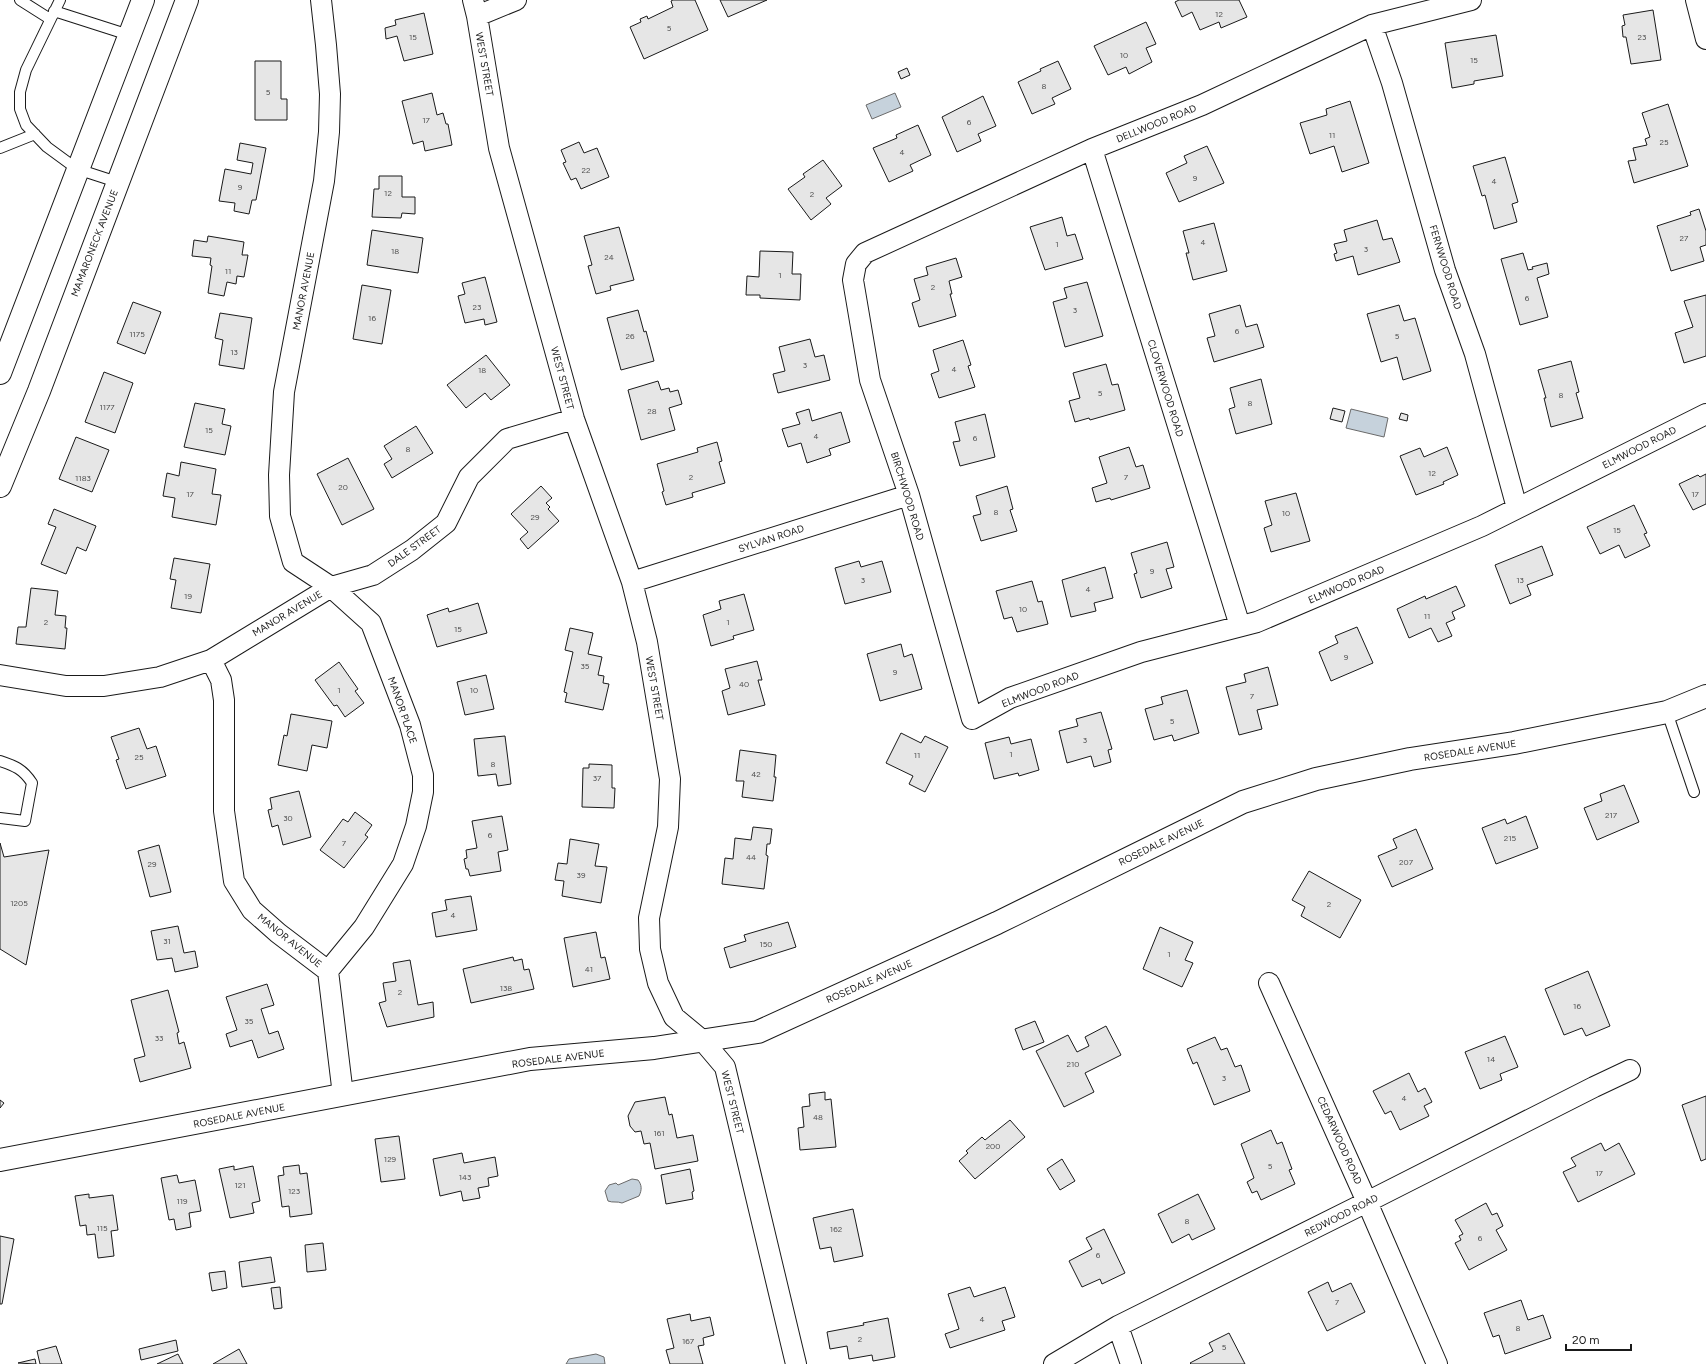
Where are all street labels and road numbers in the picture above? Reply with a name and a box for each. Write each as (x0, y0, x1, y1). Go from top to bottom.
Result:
street label: WEST STREET (472, 31, 497, 98)
street label: DELLWOOD ROAD (1114, 101, 1198, 145)
street label: MAMARONECK AVENUE (68, 188, 121, 299)
street label: FERNWOOD ROAD (1427, 223, 1465, 311)
street label: MANOR AVENUE (290, 251, 317, 331)
street label: CLOVERWOOD ROAD (1145, 338, 1187, 439)
street label: WEST STREET (548, 345, 577, 412)
street label: ELMWOOD ROAD (1600, 423, 1679, 472)
street label: BIRCHWOOD ROAD (888, 450, 927, 542)
street label: DALE STREET (385, 522, 444, 570)
street label: SYLVAN ROAD (737, 522, 806, 555)
street label: ELMWOOD ROAD (1306, 562, 1386, 606)
street label: MANOR AVENUE (250, 587, 325, 639)
street label: WEST STREET (642, 655, 667, 722)
street label: ELMWOOD ROAD (1000, 669, 1081, 710)
street label: MANOR PLACE (385, 675, 420, 746)
street label: ROSEDALE AVENUE (1423, 737, 1517, 764)
street label: ROSEDALE AVENUE (1116, 816, 1206, 869)
street label: MANOR AVENUE (255, 910, 325, 970)
street label: ROSEDALE AVENUE (824, 957, 915, 1006)
street label: ROSEDALE AVENUE (511, 1046, 605, 1071)
street label: WEST STREET (718, 1069, 747, 1136)
street label: CEDARWOOD ROAD (1314, 1094, 1365, 1186)
street label: ROSEDALE AVENUE (192, 1100, 286, 1131)
street label: REDWOOD ROAD (1302, 1191, 1380, 1240)

